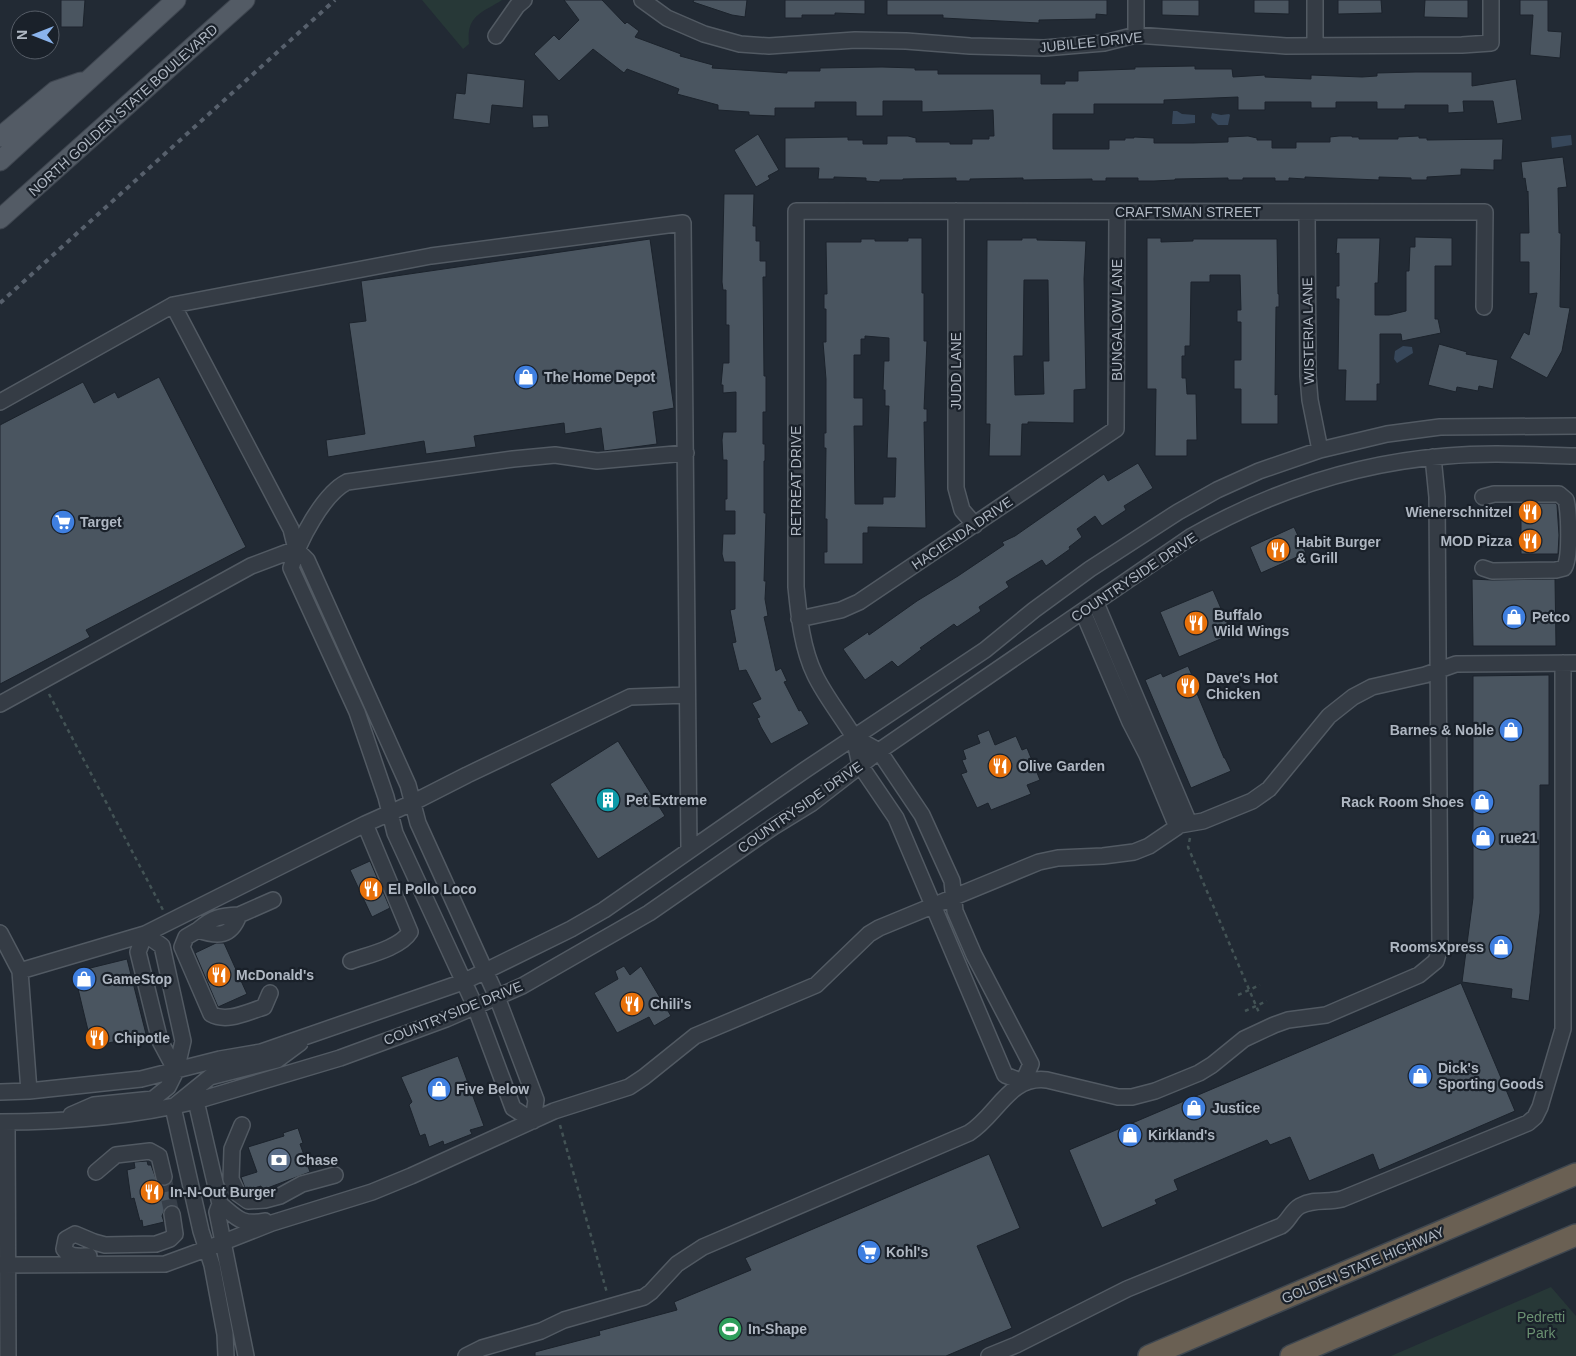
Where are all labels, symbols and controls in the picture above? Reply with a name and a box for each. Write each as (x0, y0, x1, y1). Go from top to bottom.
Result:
north arrow (10, 10, 60, 60)
street label: NORTH GOLDEN STATE BOULEVARD (25, 21, 221, 199)
street label: JUBILEE DRIVE (1039, 29, 1143, 55)
text: N (14, 30, 30, 40)
street label: CRAFTSMAN STREET (1115, 204, 1262, 220)
street label: BUNGALOW LANE (1109, 259, 1125, 381)
street label: WISTERIA LANE (1299, 277, 1317, 385)
street label: JUDD LANE (948, 332, 964, 410)
shop icon: The Home Depot (513, 364, 539, 390)
place label: The Home Depot (544, 369, 656, 385)
street label: RETREAT DRIVE (788, 426, 804, 536)
street label: HACIENDA DRIVE (909, 493, 1015, 573)
restaurant icon: Wienerschnitzel (1517, 499, 1543, 525)
place label: Wienerschnitzel (1406, 504, 1512, 520)
supermarket icon: Target (50, 509, 76, 535)
place label: Target (80, 514, 122, 530)
restaurant icon: MOD Pizza (1517, 528, 1543, 554)
street label: COUNTRYSIDE DRIVE (1068, 529, 1200, 625)
place label: MOD Pizza (1440, 533, 1512, 549)
place label: Habit Burger & Grill (1296, 534, 1381, 566)
restaurant icon: Habit Burger & Grill (1265, 537, 1291, 563)
shop icon: Petco (1501, 604, 1527, 630)
place label: Buffalo Wild Wings (1214, 607, 1289, 639)
place label: Petco (1532, 609, 1570, 625)
restaurant icon: Buffalo Wild Wings (1183, 610, 1209, 636)
place label: Dave's Hot Chicken (1206, 670, 1278, 702)
restaurant icon: Dave's Hot Chicken (1175, 673, 1201, 699)
shop icon: Barnes & Noble (1498, 717, 1524, 743)
place label: Barnes & Noble (1390, 722, 1494, 738)
restaurant icon: Olive Garden (987, 753, 1013, 779)
street label: COUNTRYSIDE DRIVE (735, 758, 865, 856)
place label: Olive Garden (1018, 758, 1105, 774)
building icon: Pet Extreme (595, 787, 621, 813)
shop icon: Rack Room Shoes (1469, 789, 1495, 815)
place label: Pet Extreme (626, 792, 707, 808)
place label: Rack Room Shoes (1341, 794, 1464, 810)
shop icon: rue21 (1470, 825, 1496, 851)
place label: rue21 (1500, 830, 1538, 846)
restaurant icon: El Pollo Loco (358, 876, 384, 902)
place label: El Pollo Loco (388, 881, 477, 897)
shop icon: RoomsXpress (1488, 934, 1514, 960)
place label: RoomsXpress (1390, 939, 1484, 955)
restaurant icon: McDonald's (206, 962, 232, 988)
shop icon: GameStop (71, 966, 97, 992)
place label: McDonald's (236, 967, 314, 983)
place label: GameStop (102, 971, 172, 987)
street label: COUNTRYSIDE DRIVE (381, 978, 525, 1048)
restaurant icon: Chili's (619, 991, 645, 1017)
place label: Chili's (650, 996, 692, 1012)
restaurant icon: Chipotle (84, 1025, 110, 1051)
place label: Chipotle (114, 1030, 170, 1046)
place label: Dick's Sporting Goods (1438, 1060, 1544, 1092)
shop icon: Dick's Sporting Goods (1407, 1063, 1433, 1089)
shop icon: Five Below (426, 1076, 452, 1102)
place label: Five Below (456, 1081, 529, 1097)
shop icon: Justice (1181, 1095, 1207, 1121)
place label: Justice (1212, 1100, 1260, 1116)
shop icon: Kirkland's (1117, 1122, 1143, 1148)
place label: Kirkland's (1148, 1127, 1215, 1143)
bank icon: Chase (266, 1147, 292, 1173)
place label: Chase (296, 1152, 338, 1168)
restaurant icon: In-N-Out Burger (139, 1179, 165, 1205)
place label: In-N-Out Burger (170, 1184, 276, 1200)
street label: GOLDEN STATE HIGHWAY (1279, 1223, 1447, 1307)
supermarket icon: Kohl's (856, 1239, 882, 1265)
place label: Kohl's (886, 1244, 928, 1260)
park label: Pedretti Park (1517, 1309, 1565, 1341)
sports icon: In-Shape (717, 1316, 743, 1342)
place label: In-Shape (748, 1321, 807, 1337)

